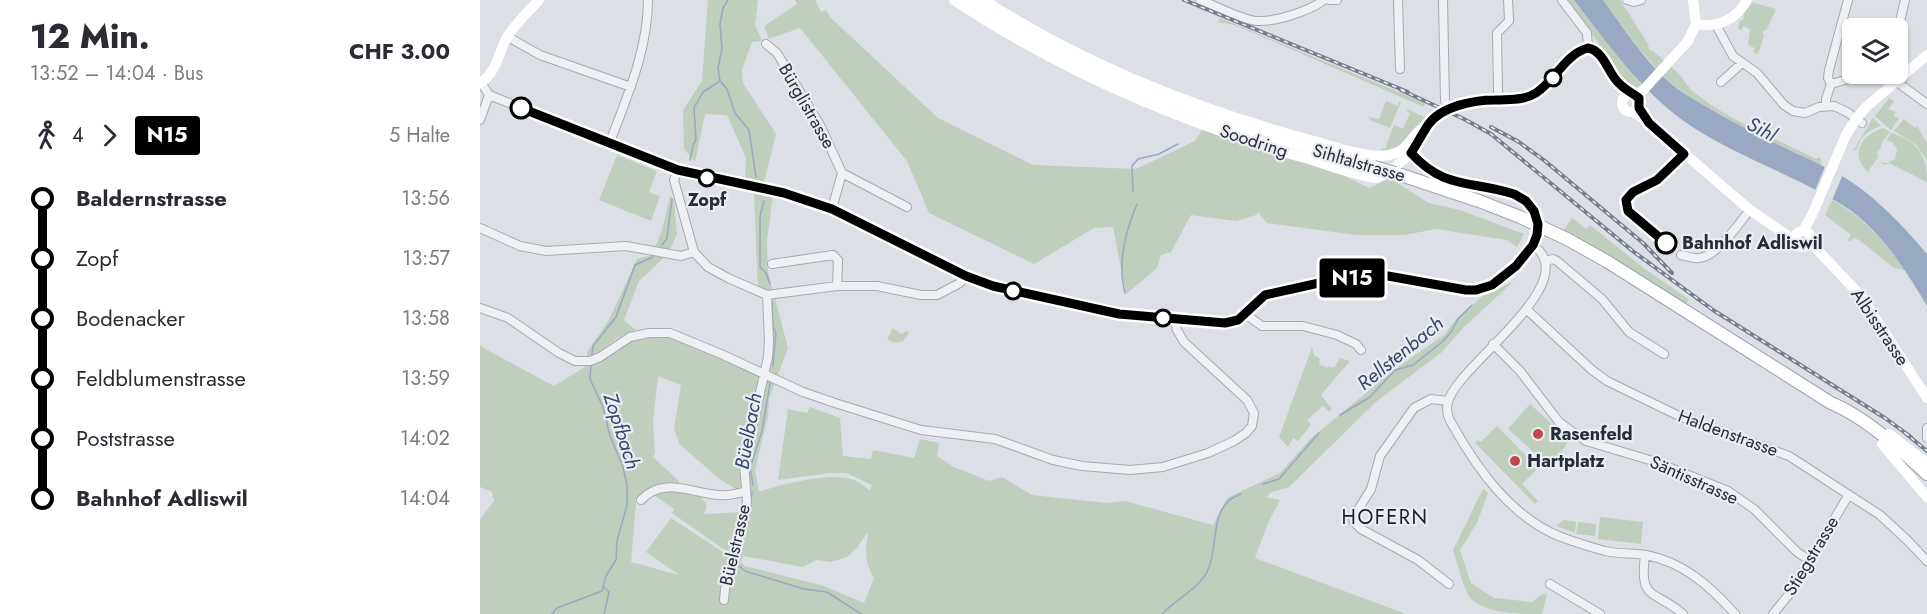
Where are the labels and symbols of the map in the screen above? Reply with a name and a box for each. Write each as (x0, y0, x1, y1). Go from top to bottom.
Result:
street label: Bürglistrasse (772, 59, 842, 153)
unlabelled marker (1544, 69, 1562, 87)
unlabelled marker (510, 97, 532, 119)
water label: Sihl (1742, 110, 1783, 150)
street label: Soodring (1217, 118, 1291, 164)
street label: Sihltalstrasse (1310, 137, 1408, 189)
marker: Zopf (698, 169, 716, 187)
place label: Zopf (688, 187, 727, 213)
place label: Bahnhof Adliswil (1682, 230, 1823, 256)
marker: Bahnhof Adliswil (1655, 232, 1677, 254)
line badge: N15 (1318, 258, 1386, 298)
unlabelled marker (1004, 282, 1022, 300)
street label: Albisstrasse (1845, 283, 1915, 371)
unlabelled marker (1154, 309, 1172, 327)
water label: Rellstenbach (1351, 309, 1450, 397)
water label: Zopfbach (595, 388, 647, 473)
water label: Büelbach (728, 391, 769, 472)
street label: Haldenstrasse (1674, 403, 1782, 463)
place label: Rasenfeld (1550, 421, 1633, 447)
marker: Rasenfeld (1531, 427, 1545, 441)
place label: Hartplatz (1527, 448, 1605, 474)
street label: Säntisstrasse (1646, 449, 1742, 511)
marker: Hartplatz (1508, 454, 1522, 468)
street label: Büelstrasse (713, 502, 757, 588)
district label: HOFERN (1342, 503, 1428, 532)
street label: Stiegstrasse (1777, 511, 1845, 601)

